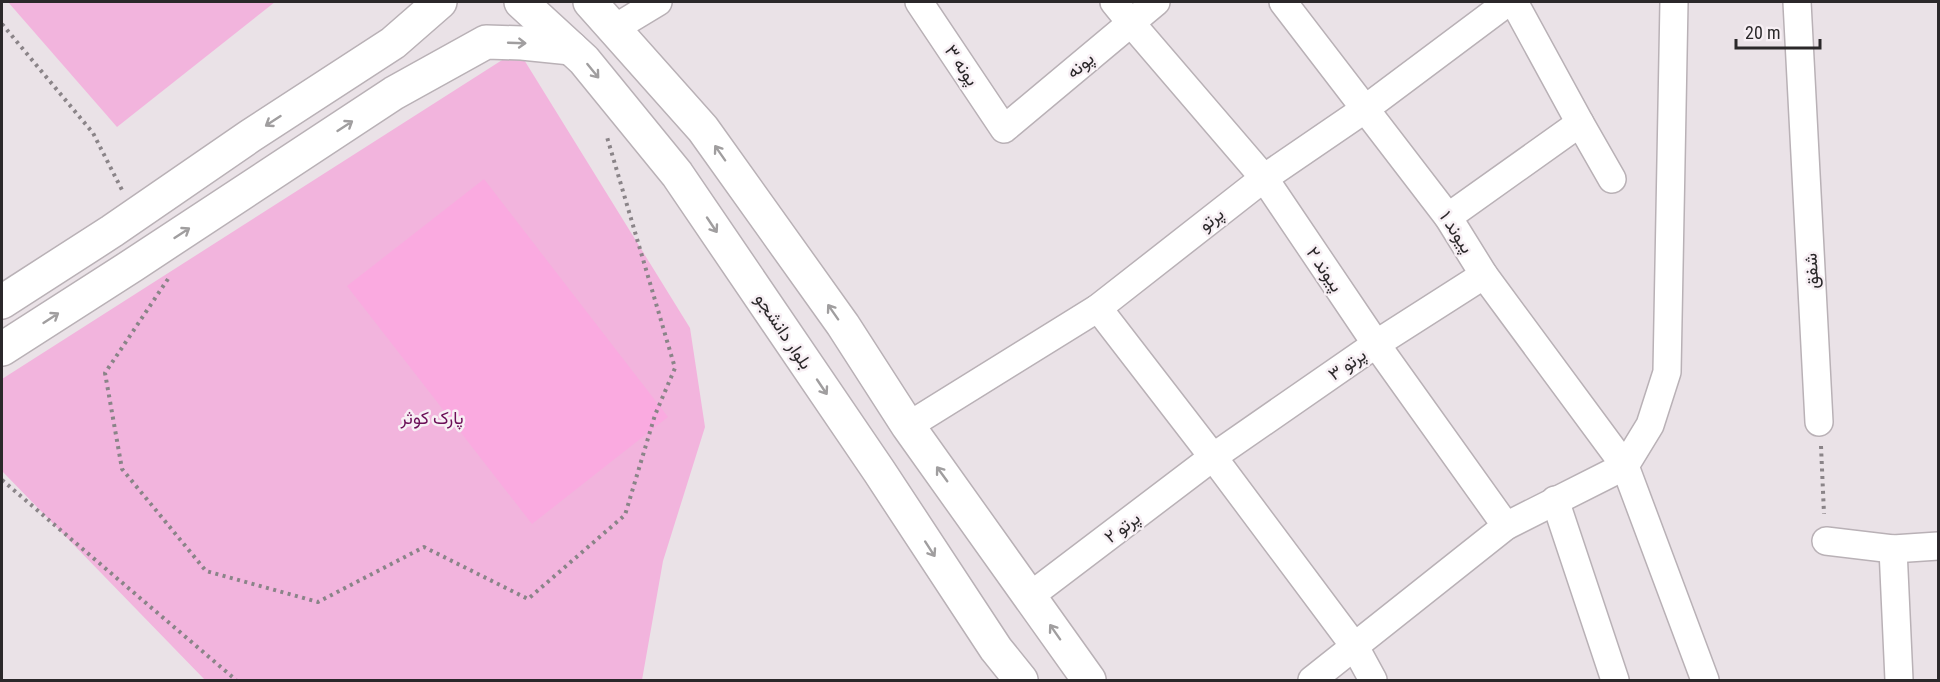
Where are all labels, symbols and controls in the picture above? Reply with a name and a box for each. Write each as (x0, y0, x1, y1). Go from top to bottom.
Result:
scale bar (1736, 12, 1820, 50)
text: 20 m (1745, 22, 1780, 43)
one-way arrow (506, 37, 526, 48)
street label: پونه ۳ (939, 40, 983, 91)
street label: پونه (1062, 48, 1099, 84)
one-way arrow (586, 63, 600, 78)
one-way arrow (265, 115, 282, 127)
one-way arrow (336, 119, 353, 132)
one-way arrow (714, 145, 727, 161)
street label: پرتو (1194, 203, 1229, 237)
street label: پیوند ۱ (1434, 207, 1478, 258)
one-way arrow (706, 216, 718, 233)
one-way arrow (173, 227, 190, 239)
street label: پیوند ۲ (1301, 242, 1348, 297)
street label: شفق (1800, 253, 1823, 289)
street label: بلوار دانشجو (750, 289, 817, 373)
one-way arrow (827, 304, 839, 321)
one-way arrow (42, 311, 59, 323)
street label: پرتو ۳ (1324, 344, 1371, 386)
one-way arrow (816, 378, 828, 394)
park label: پارک کوثر (399, 407, 464, 430)
one-way arrow (936, 466, 948, 482)
street label: پرتو ۲ (1100, 507, 1145, 549)
one-way arrow (924, 540, 936, 557)
one-way arrow (1049, 625, 1061, 641)

